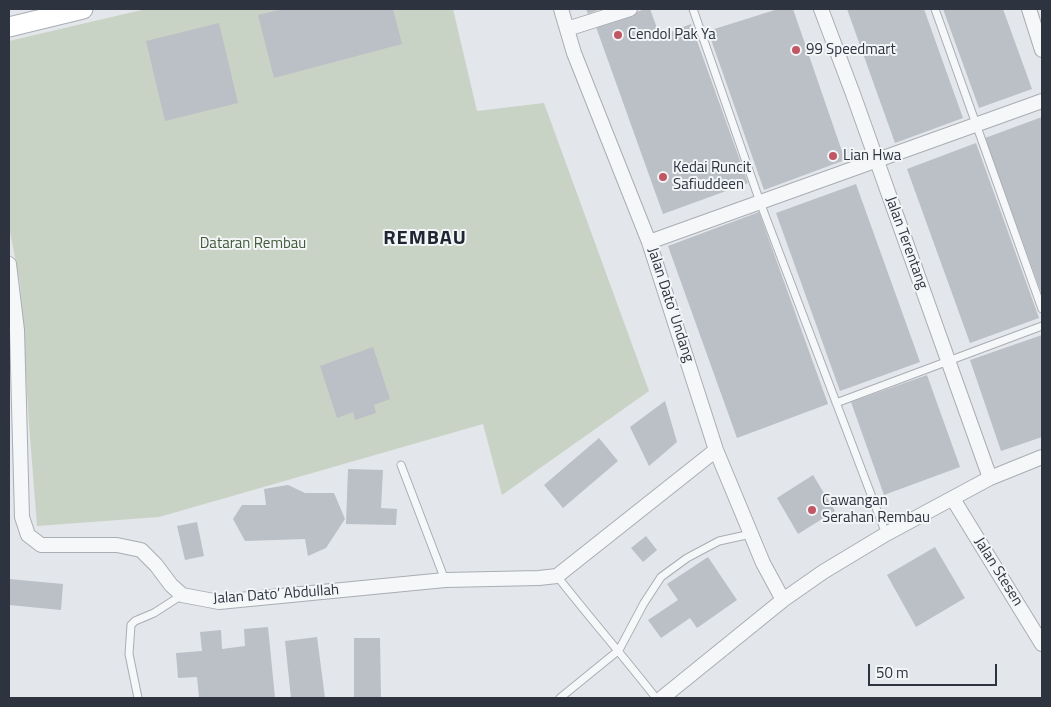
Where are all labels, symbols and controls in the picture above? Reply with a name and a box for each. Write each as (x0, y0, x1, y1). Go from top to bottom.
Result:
place label: Cendol Pak Ya (628, 26, 716, 44)
marker: Cendol Pak Ya (612, 29, 624, 41)
place label: 99 Speedmart (806, 41, 896, 59)
marker: 99 Speedmart (790, 44, 802, 56)
place label: Lian Hwa (843, 147, 901, 165)
marker: Lian Hwa (827, 150, 839, 162)
place label: Kedai Runcit Safiuddeen (673, 159, 751, 194)
marker: Kedai Runcit Safiuddeen (657, 171, 669, 183)
street label: Jalan Terentang (881, 194, 931, 292)
district label: REMBAU (382, 227, 468, 251)
park label: Dataran Rembau (200, 235, 306, 253)
street label: Jalan Dato’ Undang (643, 245, 697, 365)
place label: Cawangan Serahan Rembau (822, 492, 930, 527)
marker: Cawangan Serahan Rembau (806, 504, 818, 516)
street label: Jalan Stesen (970, 534, 1026, 610)
street label: Jalan Dato’ Abdullah (212, 582, 340, 608)
scale bar (871, 654, 1000, 686)
text: 50 m (876, 661, 909, 684)

